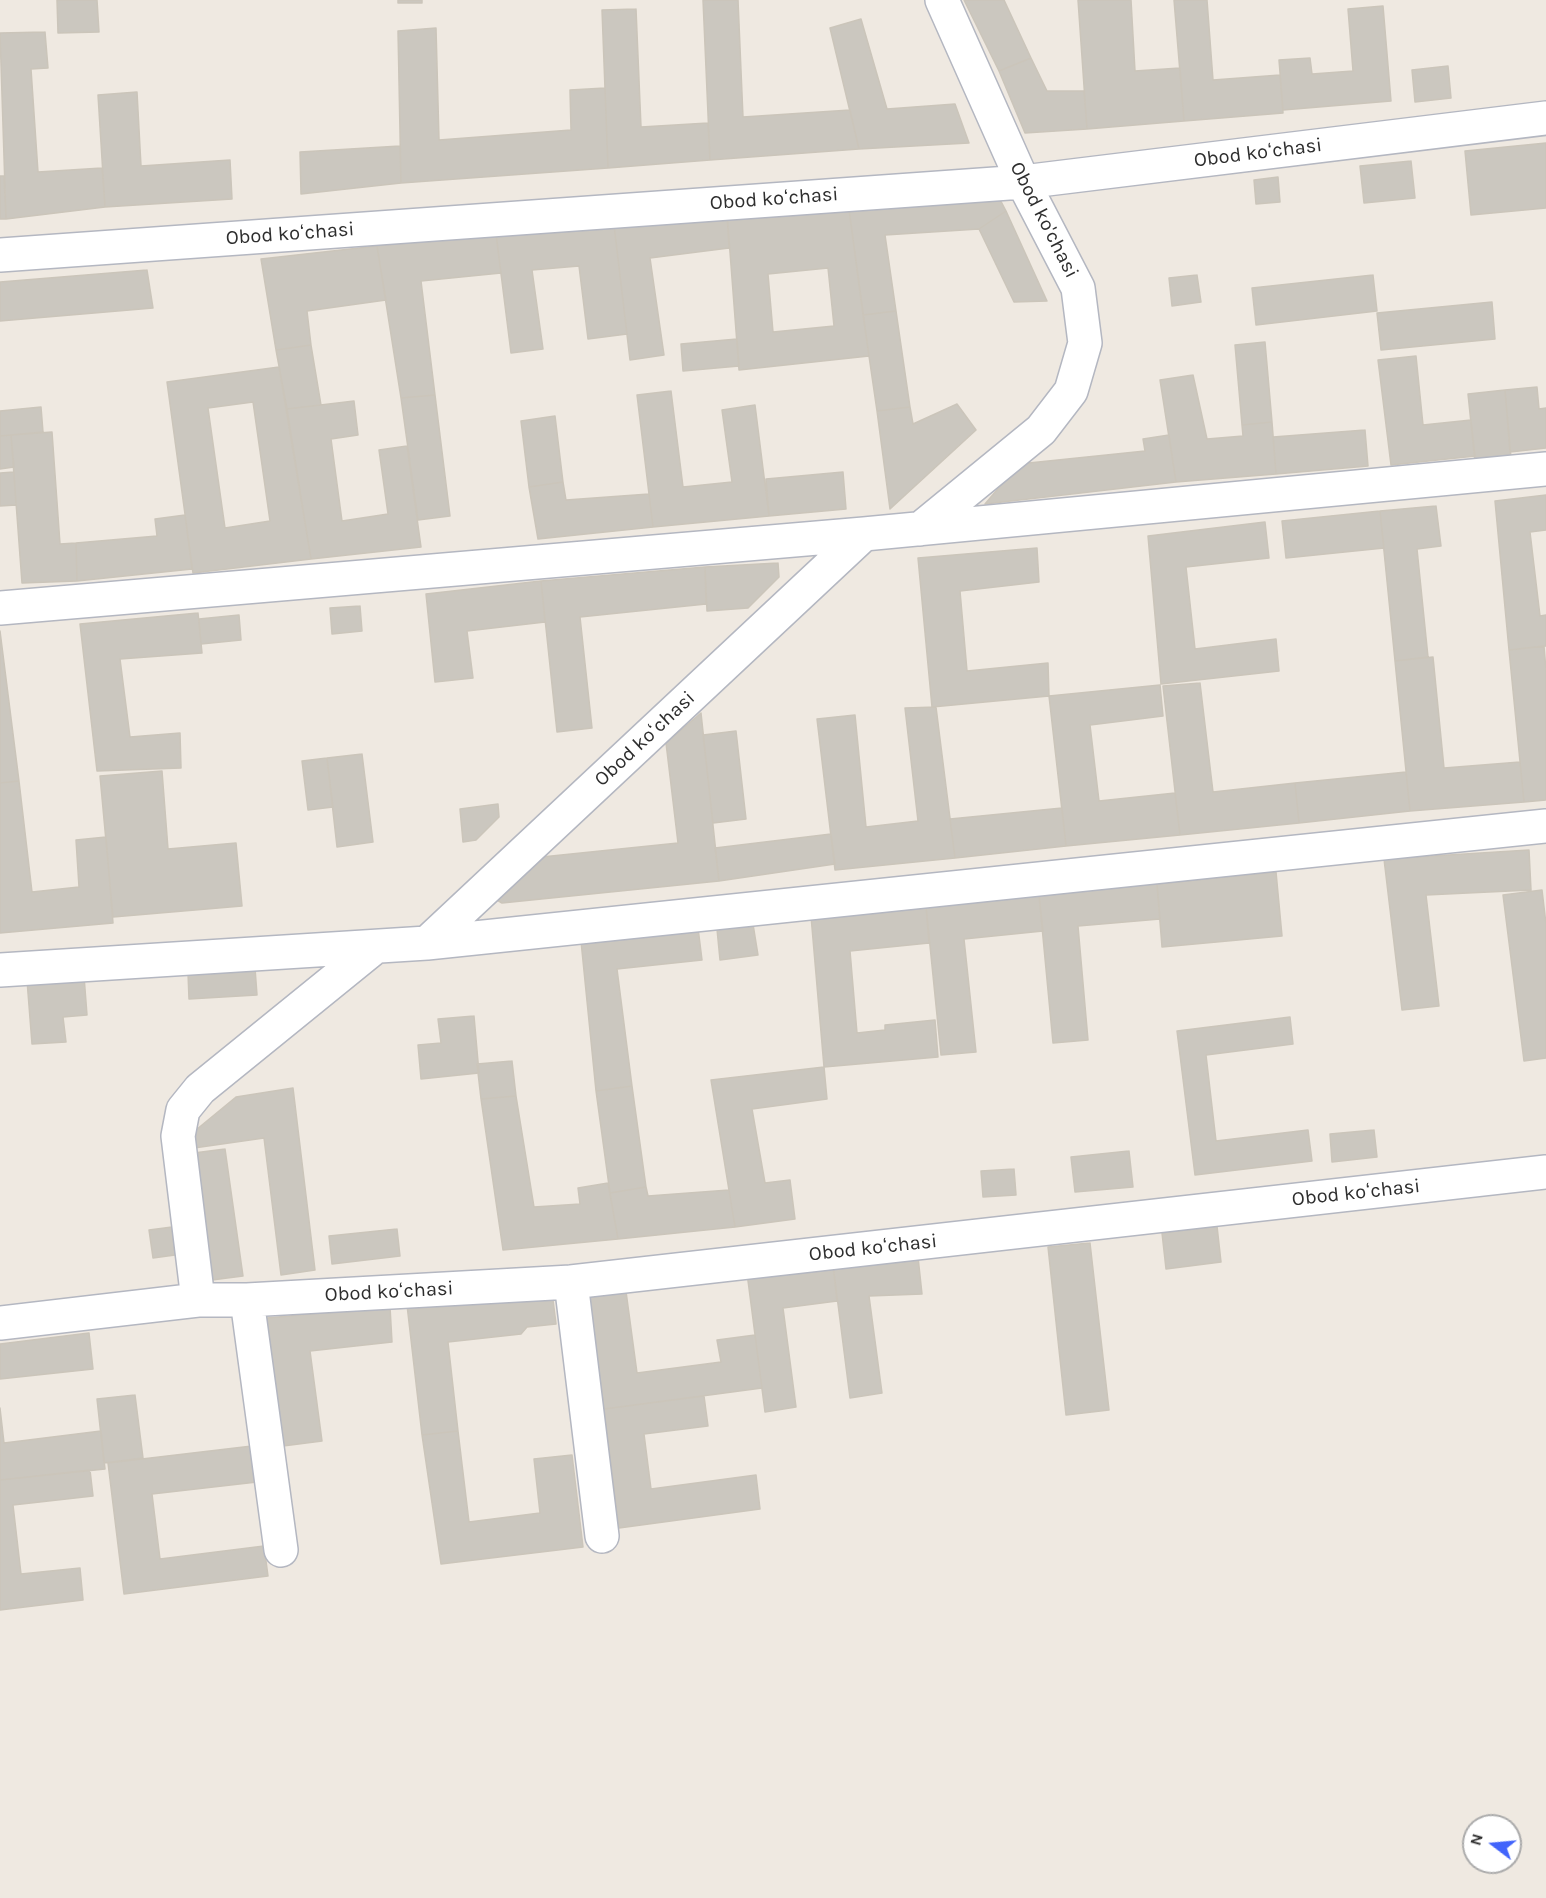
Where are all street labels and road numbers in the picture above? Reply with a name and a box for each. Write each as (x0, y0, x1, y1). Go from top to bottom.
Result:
street label: Obod koʻchasi (1193, 133, 1323, 173)
street label: Obod ko'chasi (1004, 158, 1084, 282)
street label: Obod koʻchasi (709, 183, 839, 215)
street label: Obod koʻchasi (225, 218, 355, 250)
street label: Obod koʻchasi (590, 686, 700, 792)
street label: Obod koʻchasi (1291, 1174, 1421, 1212)
street label: Obod koʻchasi (808, 1229, 938, 1267)
street label: Obod koʻchasi (324, 1277, 454, 1307)

